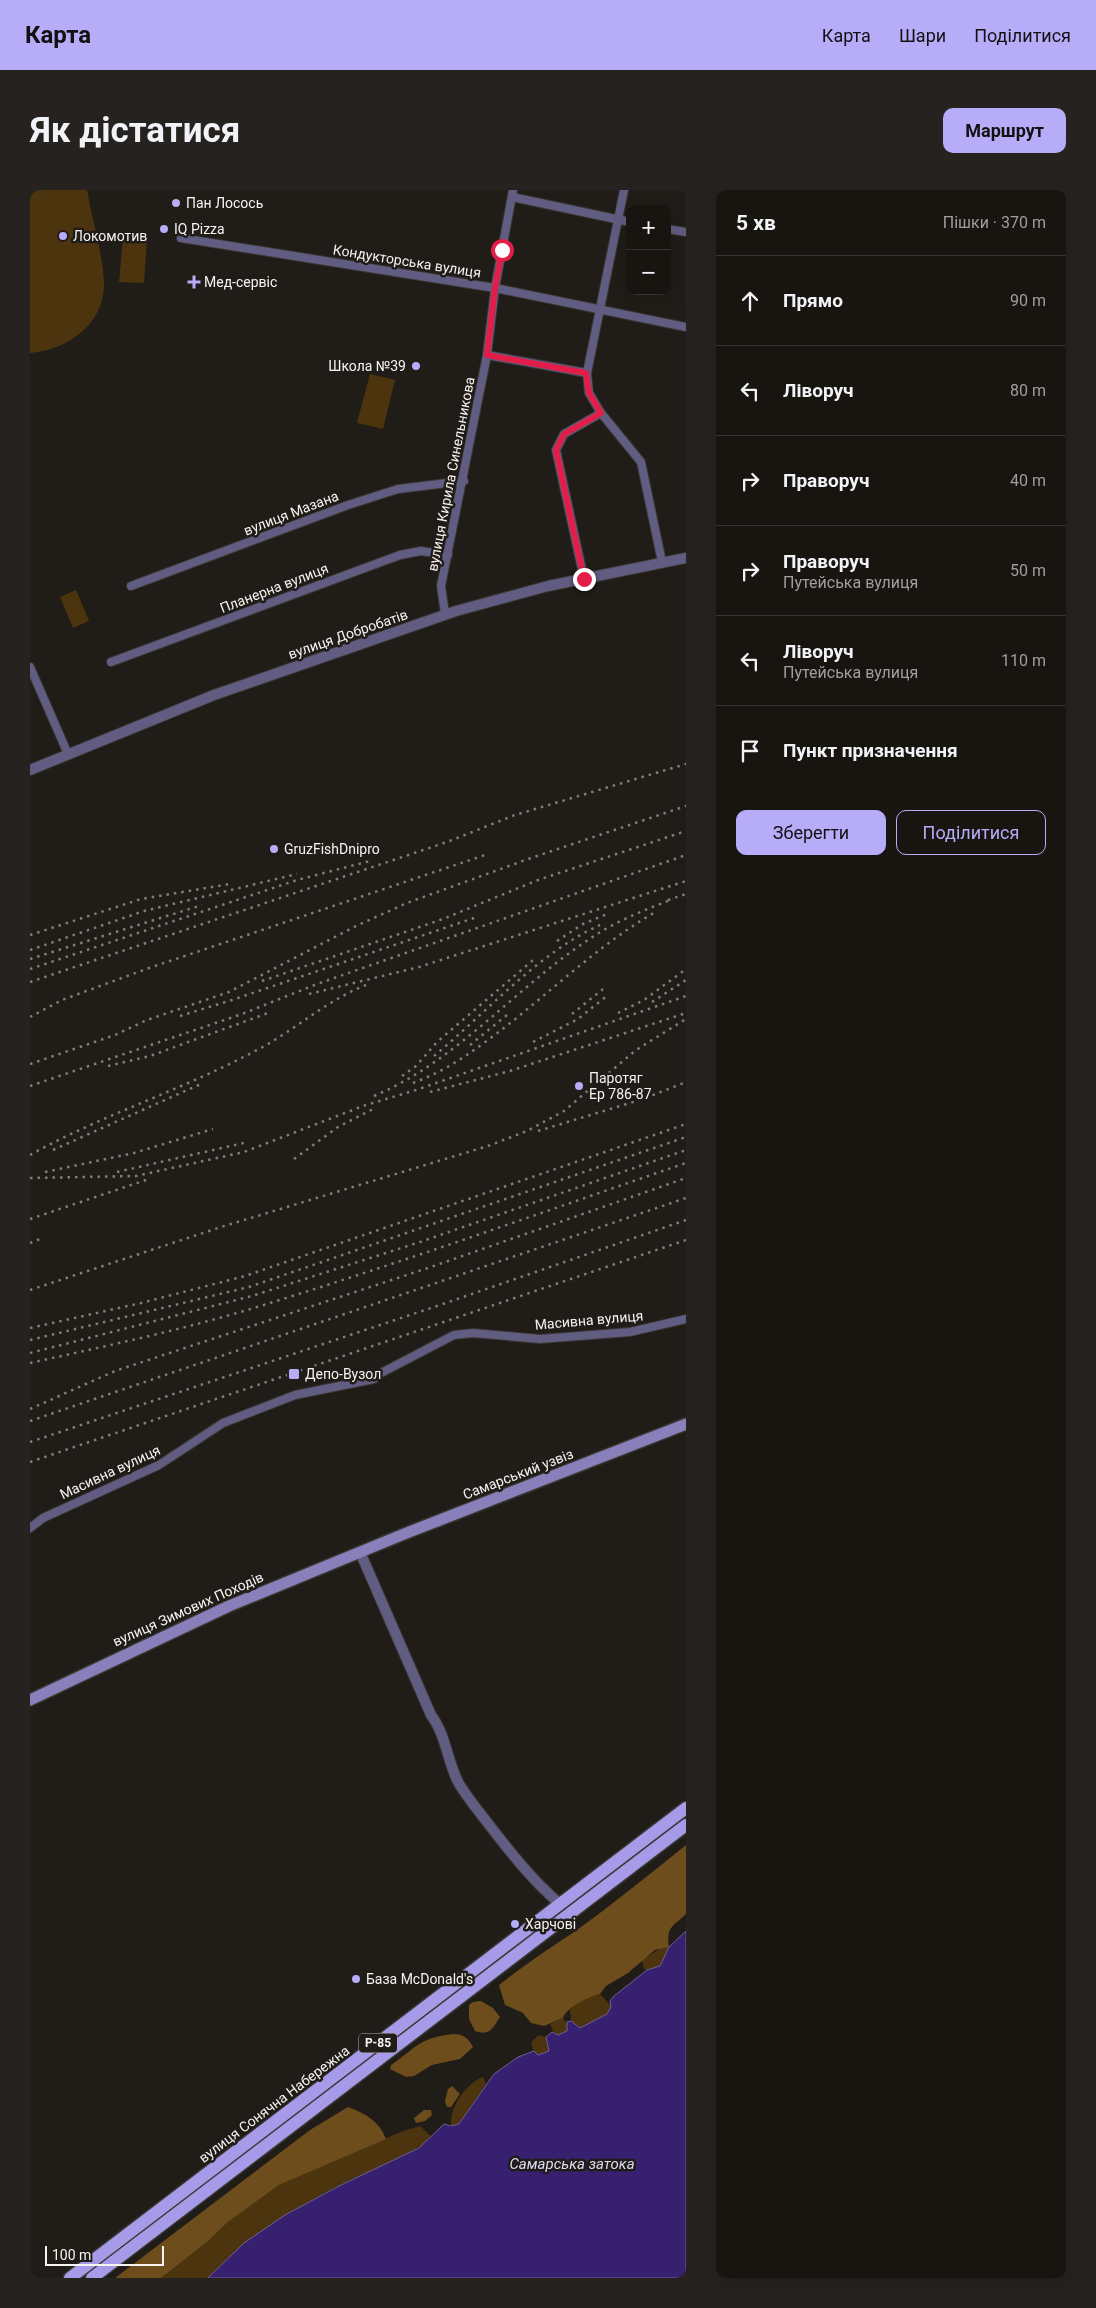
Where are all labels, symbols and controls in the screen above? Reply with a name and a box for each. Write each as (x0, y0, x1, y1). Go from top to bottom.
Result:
text: Карта (25, 21, 91, 49)
text: Карта (822, 25, 871, 46)
text: Шари (899, 25, 946, 46)
text: Поділитися (974, 25, 1071, 46)
button: Маршрут (943, 108, 1066, 153)
text: Як дістатися (30, 110, 240, 151)
place label: Пан Лосось (186, 195, 263, 211)
marker: Пан Лосось (170, 197, 182, 209)
map controls (626, 205, 671, 295)
button: + (626, 205, 671, 250)
text: 5 хв (736, 211, 776, 235)
text: Пішки · 370 m (943, 213, 1046, 232)
place label: IQ Pizza (174, 221, 225, 237)
marker: IQ Pizza (158, 223, 170, 235)
place label: Локомотив (73, 228, 147, 244)
marker: Локомотив (57, 230, 69, 242)
route start (491, 239, 514, 262)
street label: Кондукторська вулиця (332, 241, 482, 281)
button: − (626, 250, 671, 295)
place label: Мед-сервіс (204, 274, 277, 290)
marker: Мед-сервіс (188, 276, 200, 288)
icon: ahead (736, 287, 764, 315)
text: Прямо (783, 289, 843, 312)
text: 90 m (1010, 291, 1046, 310)
place label: Школа №39 (328, 358, 406, 374)
marker: Школа №39 (410, 360, 422, 372)
street label: вулиця Кирила Синельникова (424, 375, 478, 573)
icon: left (736, 377, 764, 405)
text: Ліворуч (783, 379, 854, 402)
text: 80 m (1010, 381, 1046, 400)
icon: right (736, 467, 764, 495)
text: Праворуч (783, 469, 869, 492)
text: 40 m (1010, 471, 1046, 490)
street label: вулиця Мазана (241, 488, 341, 538)
text: Праворуч (783, 550, 869, 573)
icon: right (736, 557, 764, 585)
street label: Планерна вулиця (218, 560, 330, 616)
text: 50 m (1010, 561, 1046, 580)
route end (573, 568, 596, 591)
text: Путейська вулиця (783, 573, 918, 592)
street label: вулиця Добробатів (286, 606, 410, 662)
text: Ліворуч (783, 640, 854, 663)
icon: left (736, 647, 764, 675)
text: 110 m (1001, 651, 1046, 670)
text: Путейська вулиця (783, 663, 918, 682)
icon: arrive (736, 737, 764, 765)
text: Пункт призначення (783, 739, 958, 762)
button: Зберегти (736, 810, 886, 855)
button: Поділитися (896, 810, 1046, 855)
place label: GruzFishDnipro (284, 841, 380, 857)
marker: GruzFishDnipro (268, 843, 280, 855)
place label: Паротяг Ер 786-87 (589, 1070, 652, 1102)
marker: Паротяг Ер 786-87 (573, 1080, 585, 1092)
street label: Масивна вулиця (534, 1307, 644, 1333)
place label: Депо-Вузол (305, 1366, 381, 1382)
marker: Депо-Вузол (287, 1367, 301, 1381)
street label: Масивна вулиця (57, 1442, 163, 1502)
street label: Самарський узвіз (461, 1446, 575, 1502)
street label: вулиця Зимових Походів (110, 1568, 266, 1650)
place label: Харчові (525, 1916, 576, 1932)
marker: Харчові (509, 1918, 521, 1930)
place label: База McDonald's (366, 1971, 473, 1987)
marker: База McDonald's (350, 1973, 362, 1985)
road number: Р-85 (359, 2034, 397, 2052)
street label: вулиця Сонячна Набережна (196, 2042, 352, 2166)
water label: Самарська затока (509, 2155, 635, 2173)
scale bar (45, 2243, 164, 2266)
text: 100 m (52, 2247, 91, 2263)

